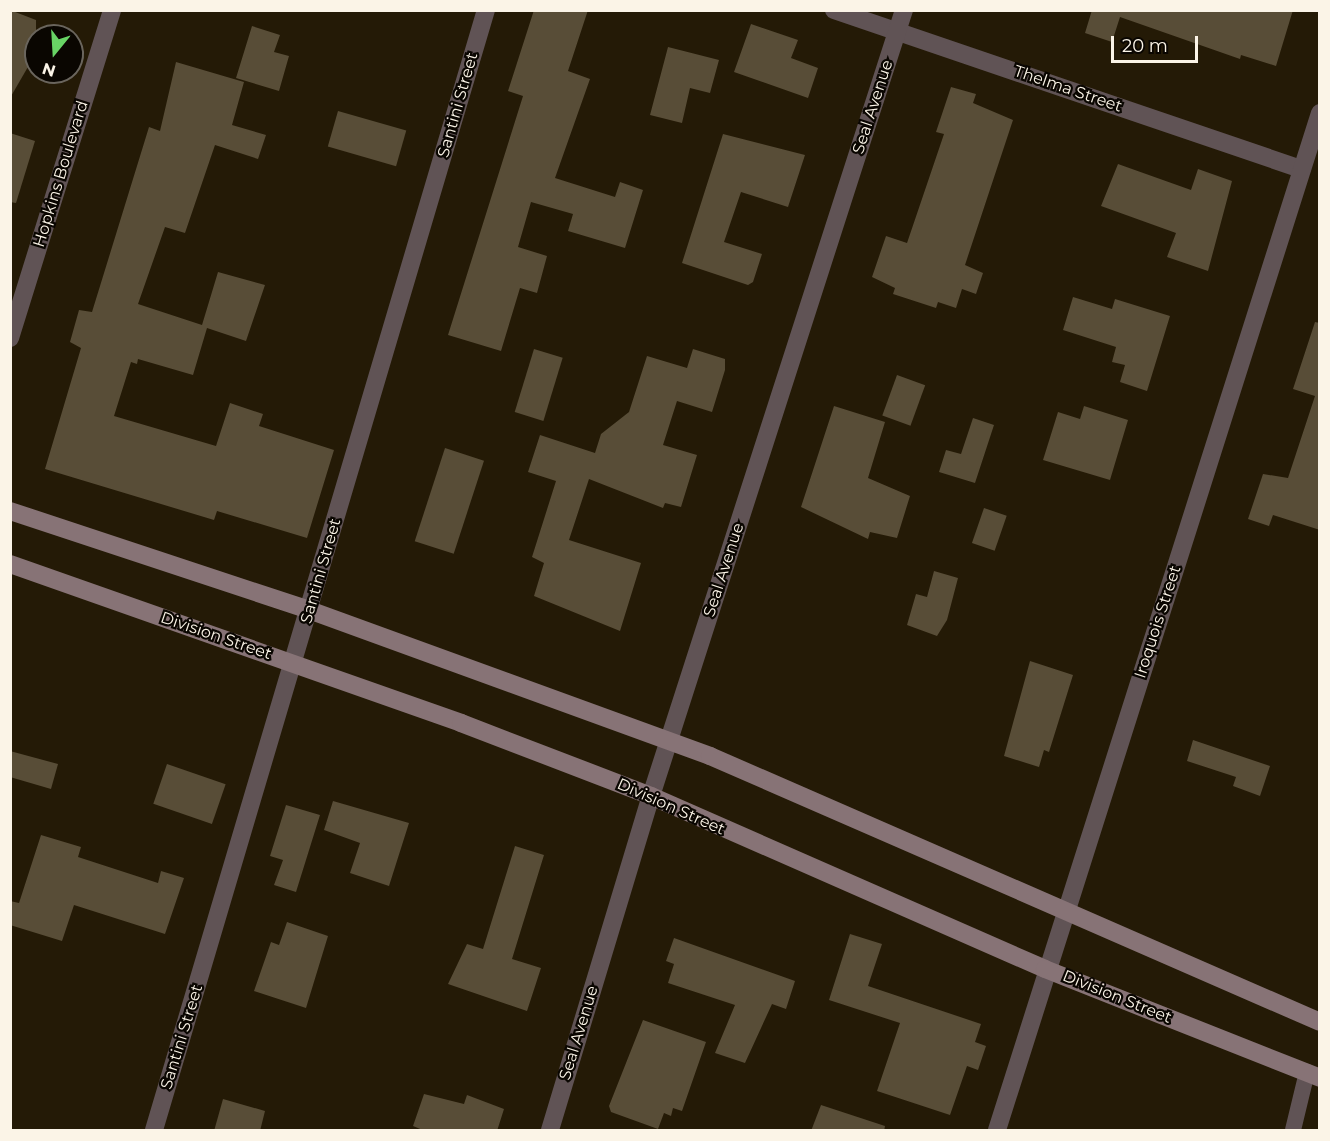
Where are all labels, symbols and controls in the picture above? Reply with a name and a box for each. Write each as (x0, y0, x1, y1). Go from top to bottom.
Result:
north arrow (24, 24, 84, 84)
scale bar (1114, 24, 1201, 62)
text: 20 m (1122, 35, 1168, 57)
street label: Santini Street (434, 50, 482, 160)
street label: Seal Avenue (849, 58, 897, 156)
text: N (40, 59, 58, 81)
street label: Thelma Street (1011, 62, 1125, 116)
street label: Hopkins Boulevard (30, 98, 92, 250)
street label: Santini Street (297, 516, 345, 626)
street label: Seal Avenue (700, 521, 748, 619)
street label: Iroquois Street (1131, 563, 1185, 681)
street label: Division Street (158, 608, 274, 664)
street label: Division Street (614, 775, 728, 839)
street label: Division Street (1060, 966, 1174, 1028)
street label: Santini Street (157, 982, 207, 1092)
street label: Seal Avenue (556, 984, 602, 1082)

